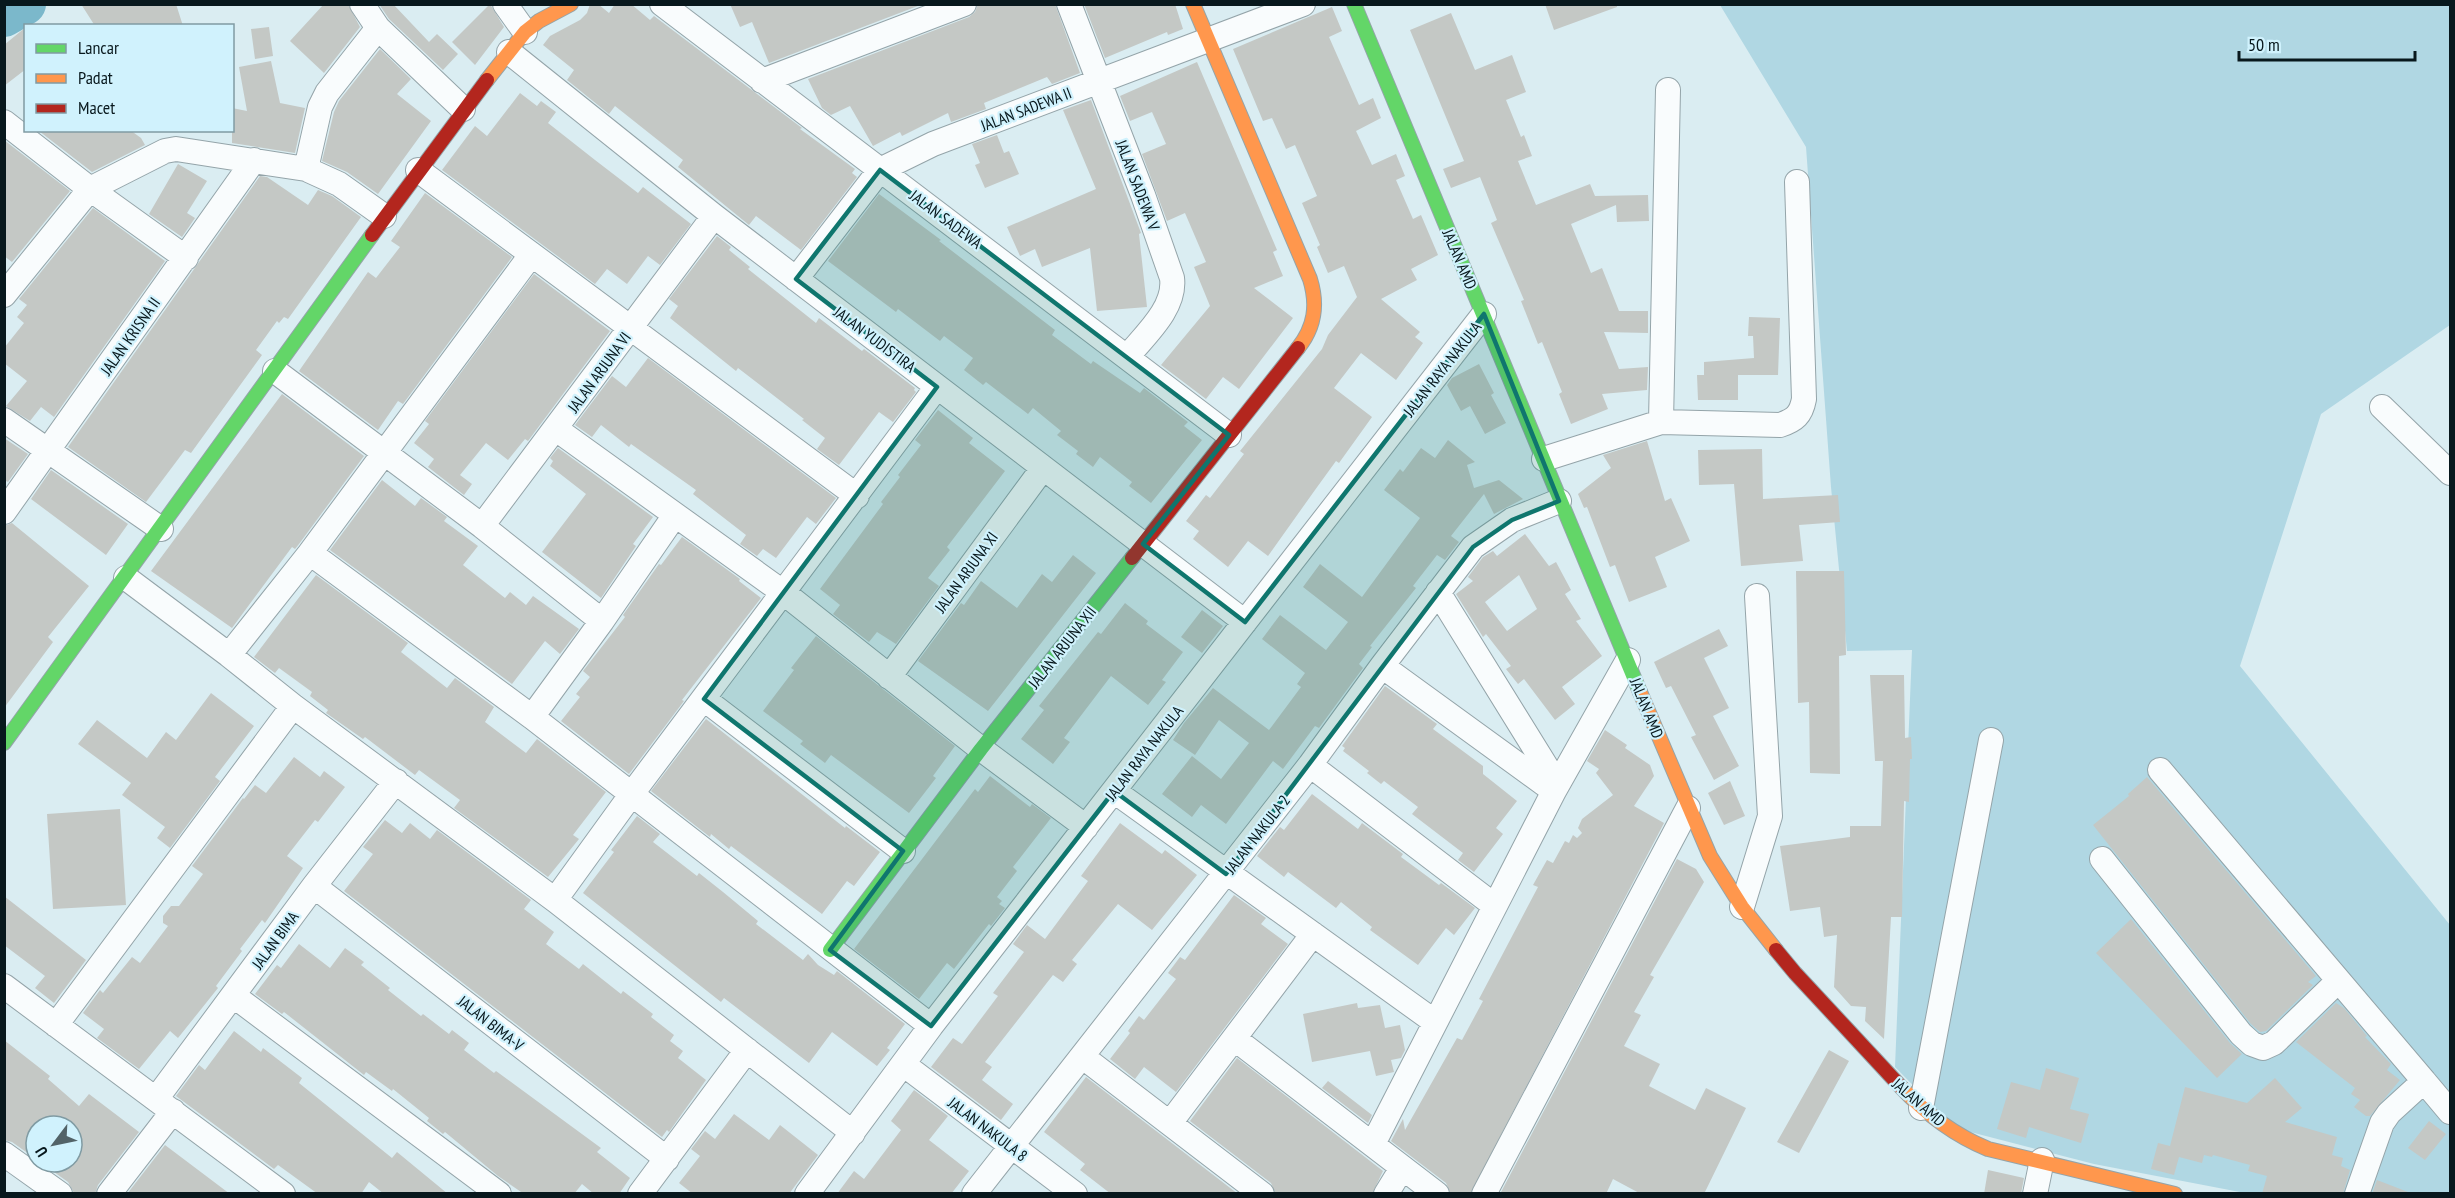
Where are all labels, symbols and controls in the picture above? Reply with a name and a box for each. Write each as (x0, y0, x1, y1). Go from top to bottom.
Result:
legend (24, 24, 234, 132)
scale bar (2239, 24, 2414, 62)
text: 50 m (2248, 33, 2280, 56)
text: Lancar (78, 36, 119, 59)
text: Padat (78, 66, 113, 89)
street label: JALAN SADEWA II (977, 83, 1074, 136)
text: Macet (78, 96, 115, 119)
street label: JALAN SADEWA V (1111, 136, 1165, 234)
street label: JALAN SADEWA (905, 185, 986, 253)
street label: JALAN AMD (1438, 225, 1482, 292)
street label: JALAN KRISNA II (95, 293, 164, 380)
street label: JALAN YUDISTIRA (829, 301, 920, 377)
street label: JALAN RAYA NAKULA (1398, 317, 1486, 421)
street label: JALAN ARJUNA VI (563, 328, 635, 417)
street label: JALAN ARJUNA XI (929, 528, 1002, 617)
street label: JALAN ARJUNA XII (1023, 602, 1100, 693)
street label: JALAN AMD (1625, 674, 1668, 741)
street label: JALAN RAYA NAKULA (1100, 701, 1188, 805)
street label: JALAN NAKULA 2 (1219, 791, 1294, 878)
street label: JALAN BIMA (247, 907, 303, 974)
street label: JALAN BIMA-V (453, 990, 528, 1055)
street label: JALAN AMD (1888, 1073, 1950, 1130)
street label: JALAN NAKULA 8 (943, 1092, 1032, 1165)
north arrow (24, 1114, 84, 1174)
text: U (31, 1143, 52, 1161)

